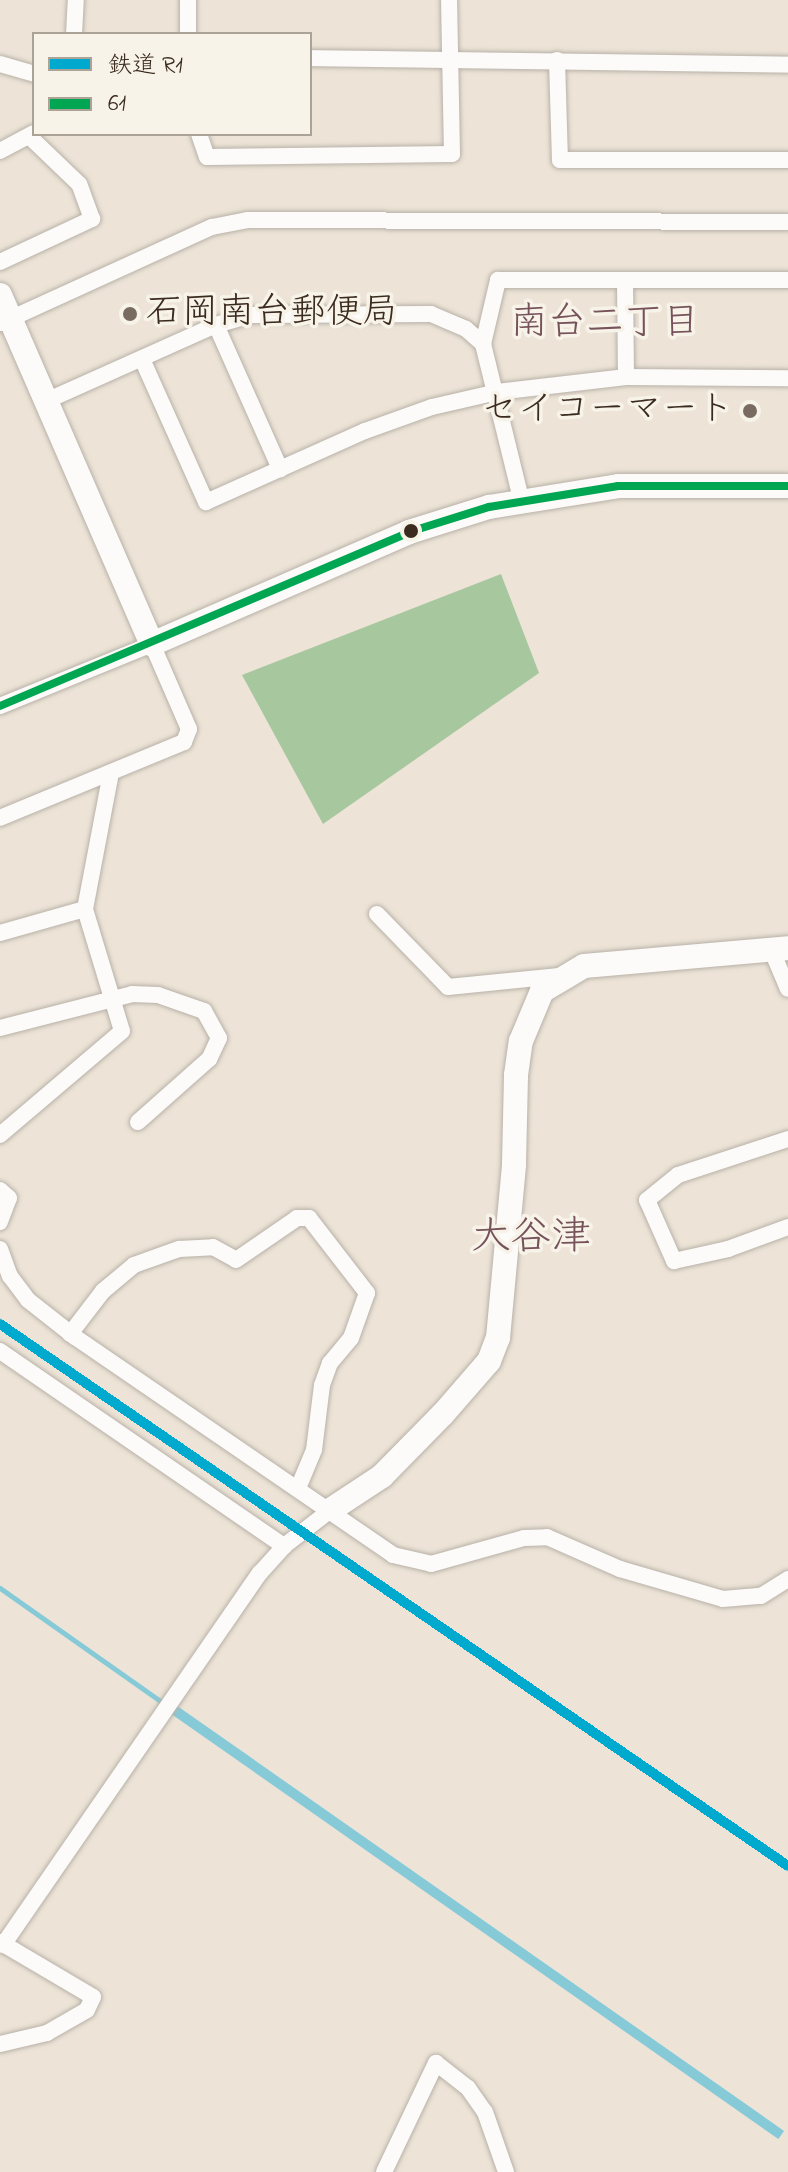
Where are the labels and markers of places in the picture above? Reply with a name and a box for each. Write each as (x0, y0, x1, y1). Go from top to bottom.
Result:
place label: 石岡南台郵便局 (146, 292, 398, 336)
marker: 石岡南台郵便局 (121, 305, 139, 323)
place label: セイコーマート (482, 389, 734, 433)
marker: セイコーマート (741, 402, 759, 420)
unlabelled marker (403, 523, 419, 539)

